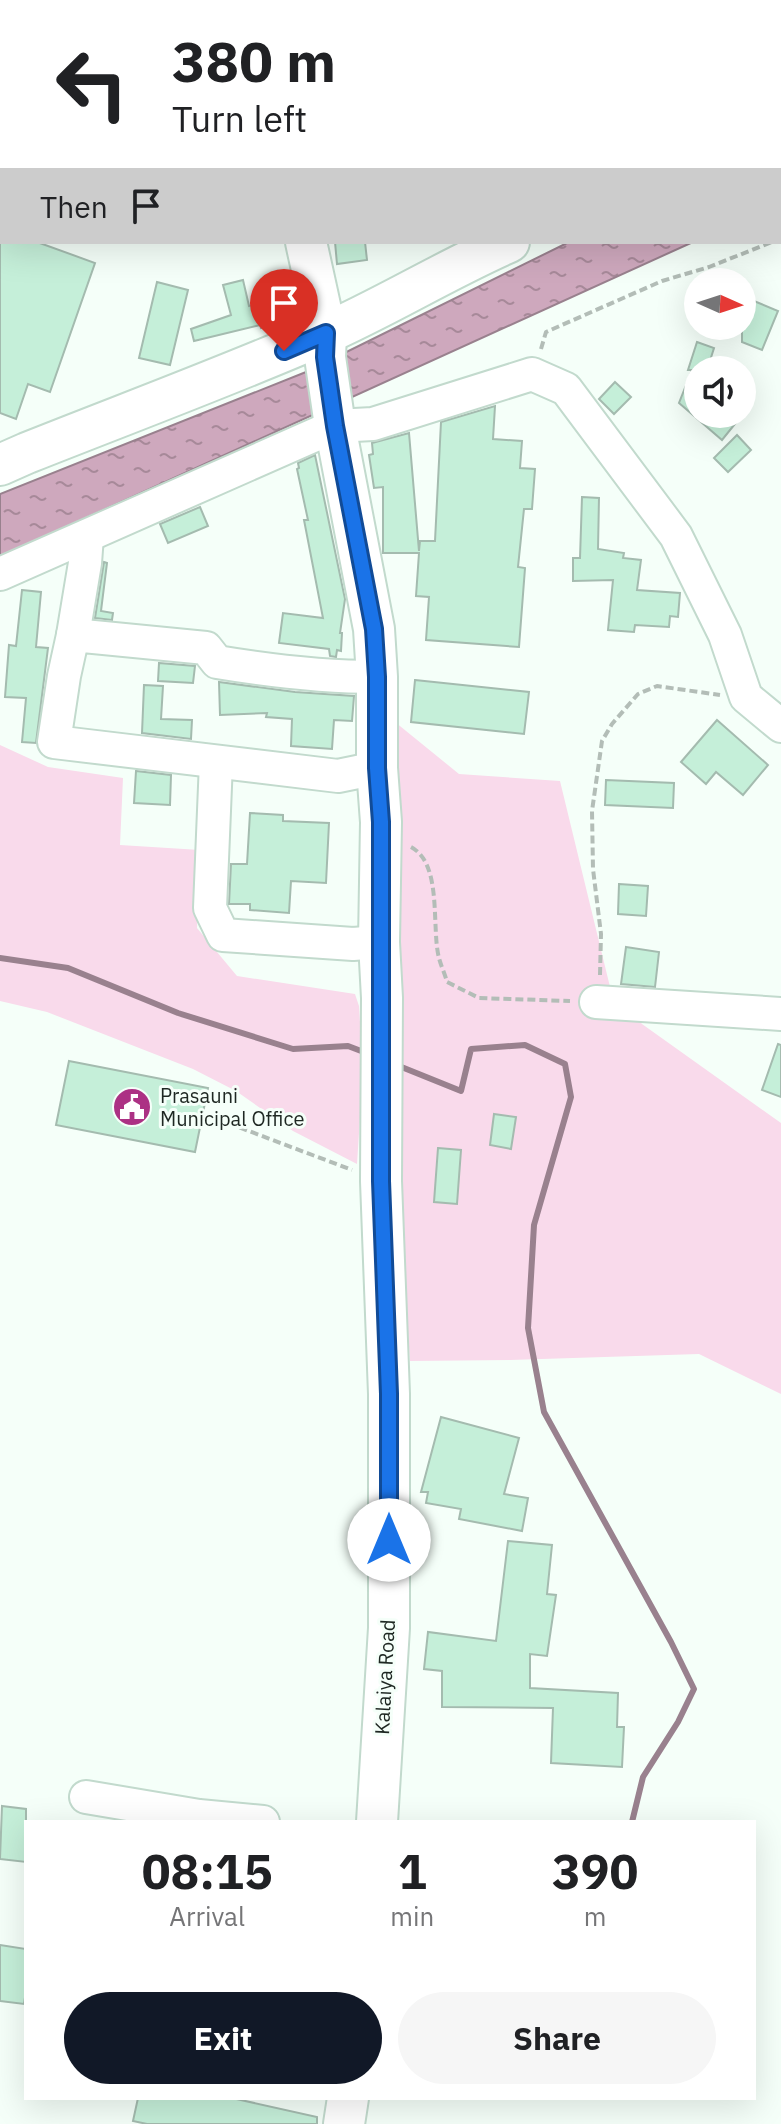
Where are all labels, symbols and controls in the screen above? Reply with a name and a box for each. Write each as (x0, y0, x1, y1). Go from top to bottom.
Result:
text: 380 m (172, 25, 336, 97)
icon: left (40, 32, 144, 136)
text: Turn left (172, 95, 307, 142)
icon: arrive (124, 184, 168, 228)
text: Then (40, 187, 108, 226)
north arrow (684, 268, 756, 340)
map controls (684, 268, 756, 428)
pin (250, 269, 318, 351)
icon: arrive (262, 281, 306, 325)
button: sound (684, 356, 756, 428)
place label: Prasauni Municipal Office (160, 1082, 304, 1132)
public building icon: Prasauni Municipal Office (111, 1086, 153, 1128)
position arrow (347, 1498, 431, 1582)
street label: Kalaiya Road (368, 1619, 401, 1735)
text: 08:15 (142, 1840, 273, 1902)
text: 1 (398, 1840, 427, 1902)
text: 390 (552, 1840, 638, 1902)
text: Arrival (169, 1899, 245, 1933)
text: min (390, 1899, 434, 1933)
text: m (584, 1899, 606, 1933)
button: Exit (64, 1992, 382, 2084)
button: Share (398, 1992, 716, 2084)

